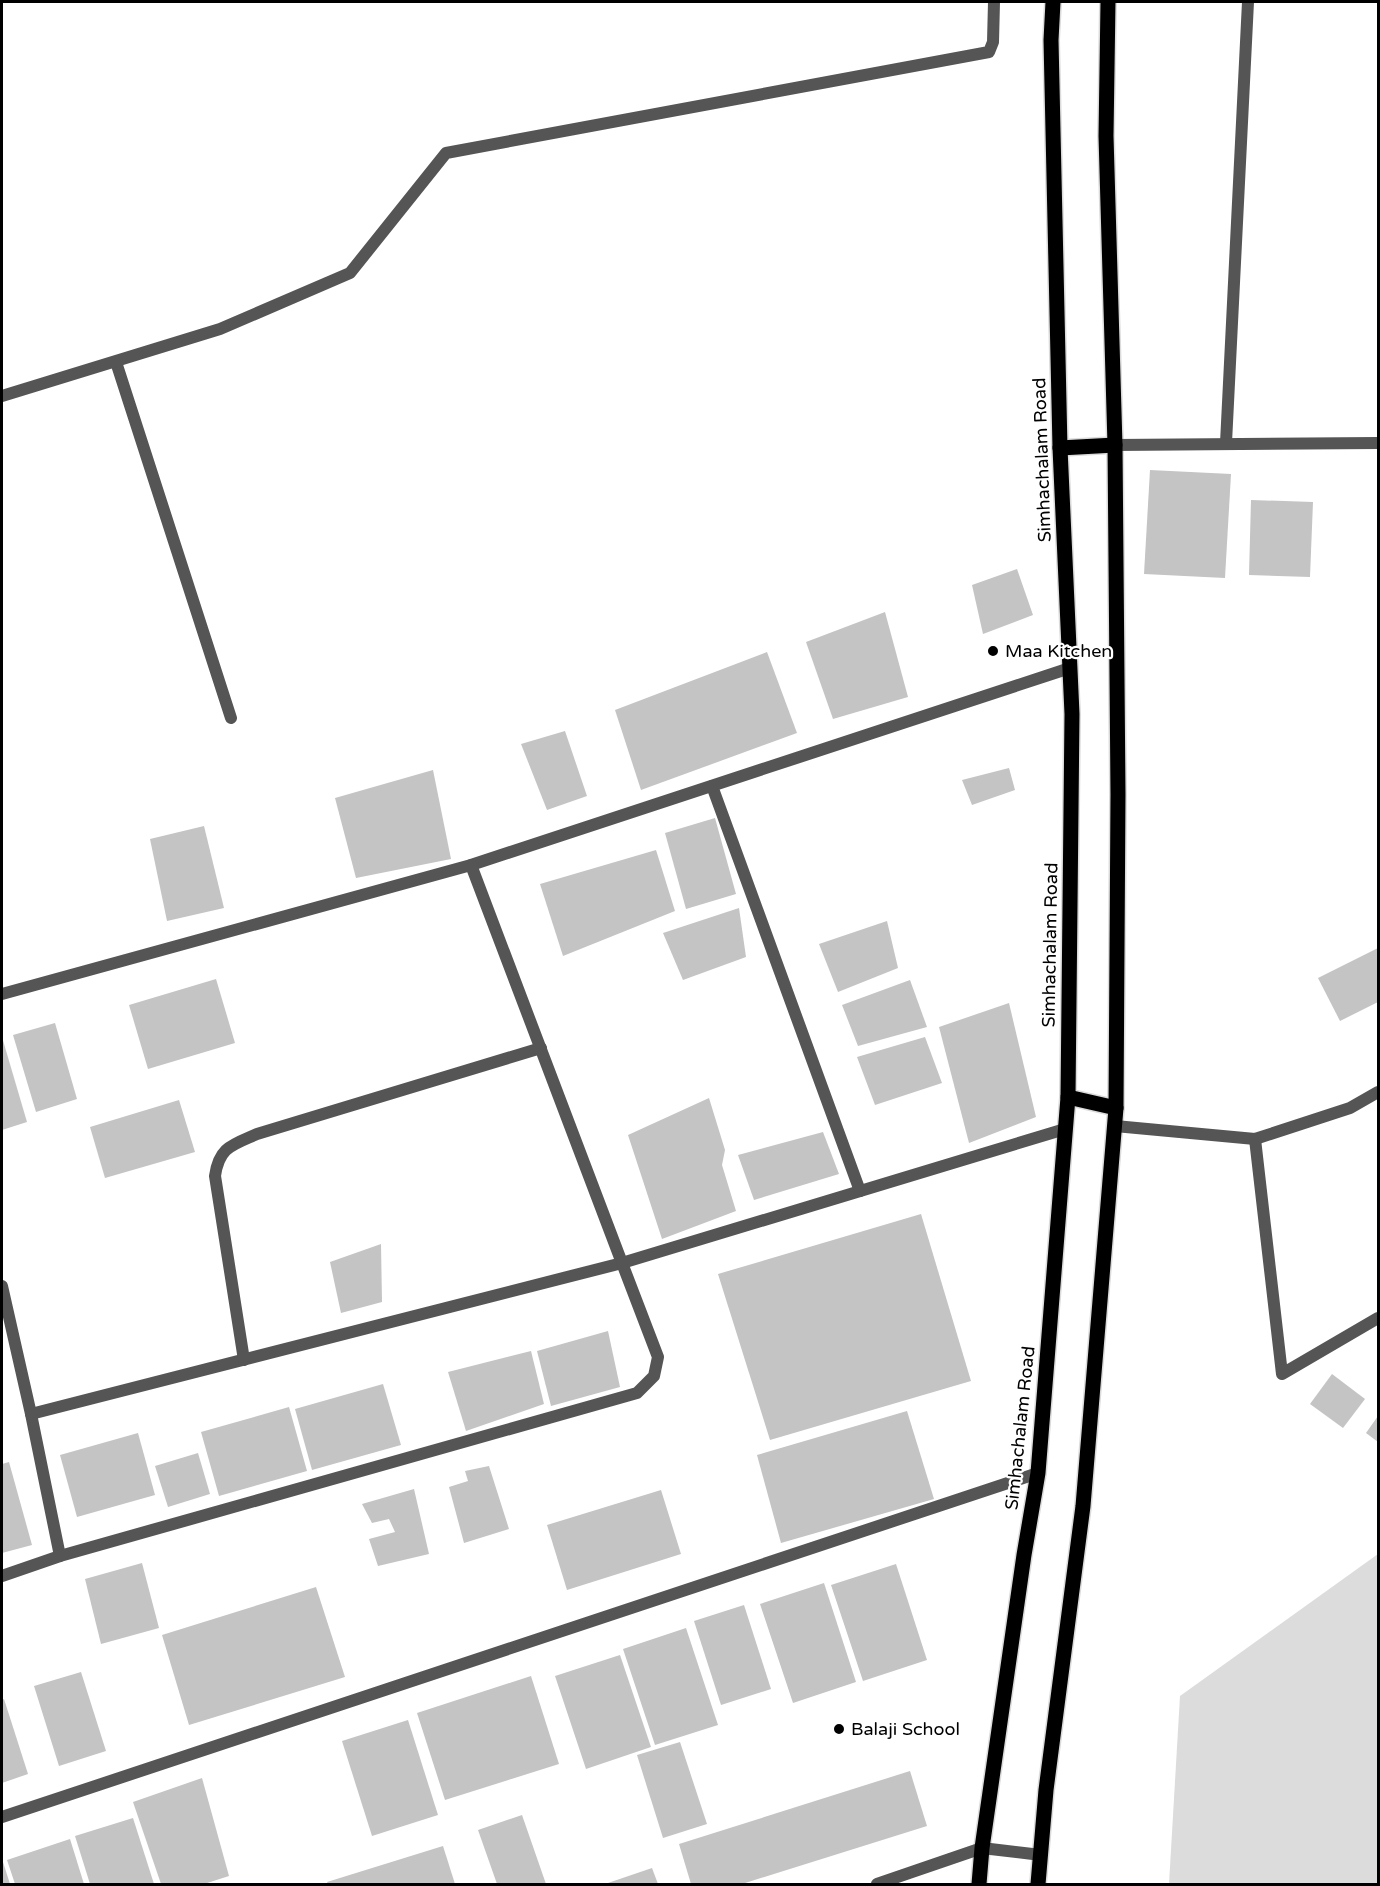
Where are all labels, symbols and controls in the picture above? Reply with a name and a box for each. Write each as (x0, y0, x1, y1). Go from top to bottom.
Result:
street label: Simhachalam Road (1028, 377, 1056, 543)
place label: Maa Kitchen (1005, 640, 1112, 662)
marker: Maa Kitchen (986, 644, 1000, 658)
street label: Simhachalam Road (1038, 862, 1062, 1028)
street label: Simhachalam Road (1000, 1345, 1040, 1511)
place label: Balaji School (851, 1718, 960, 1740)
marker: Balaji School (832, 1722, 846, 1736)

